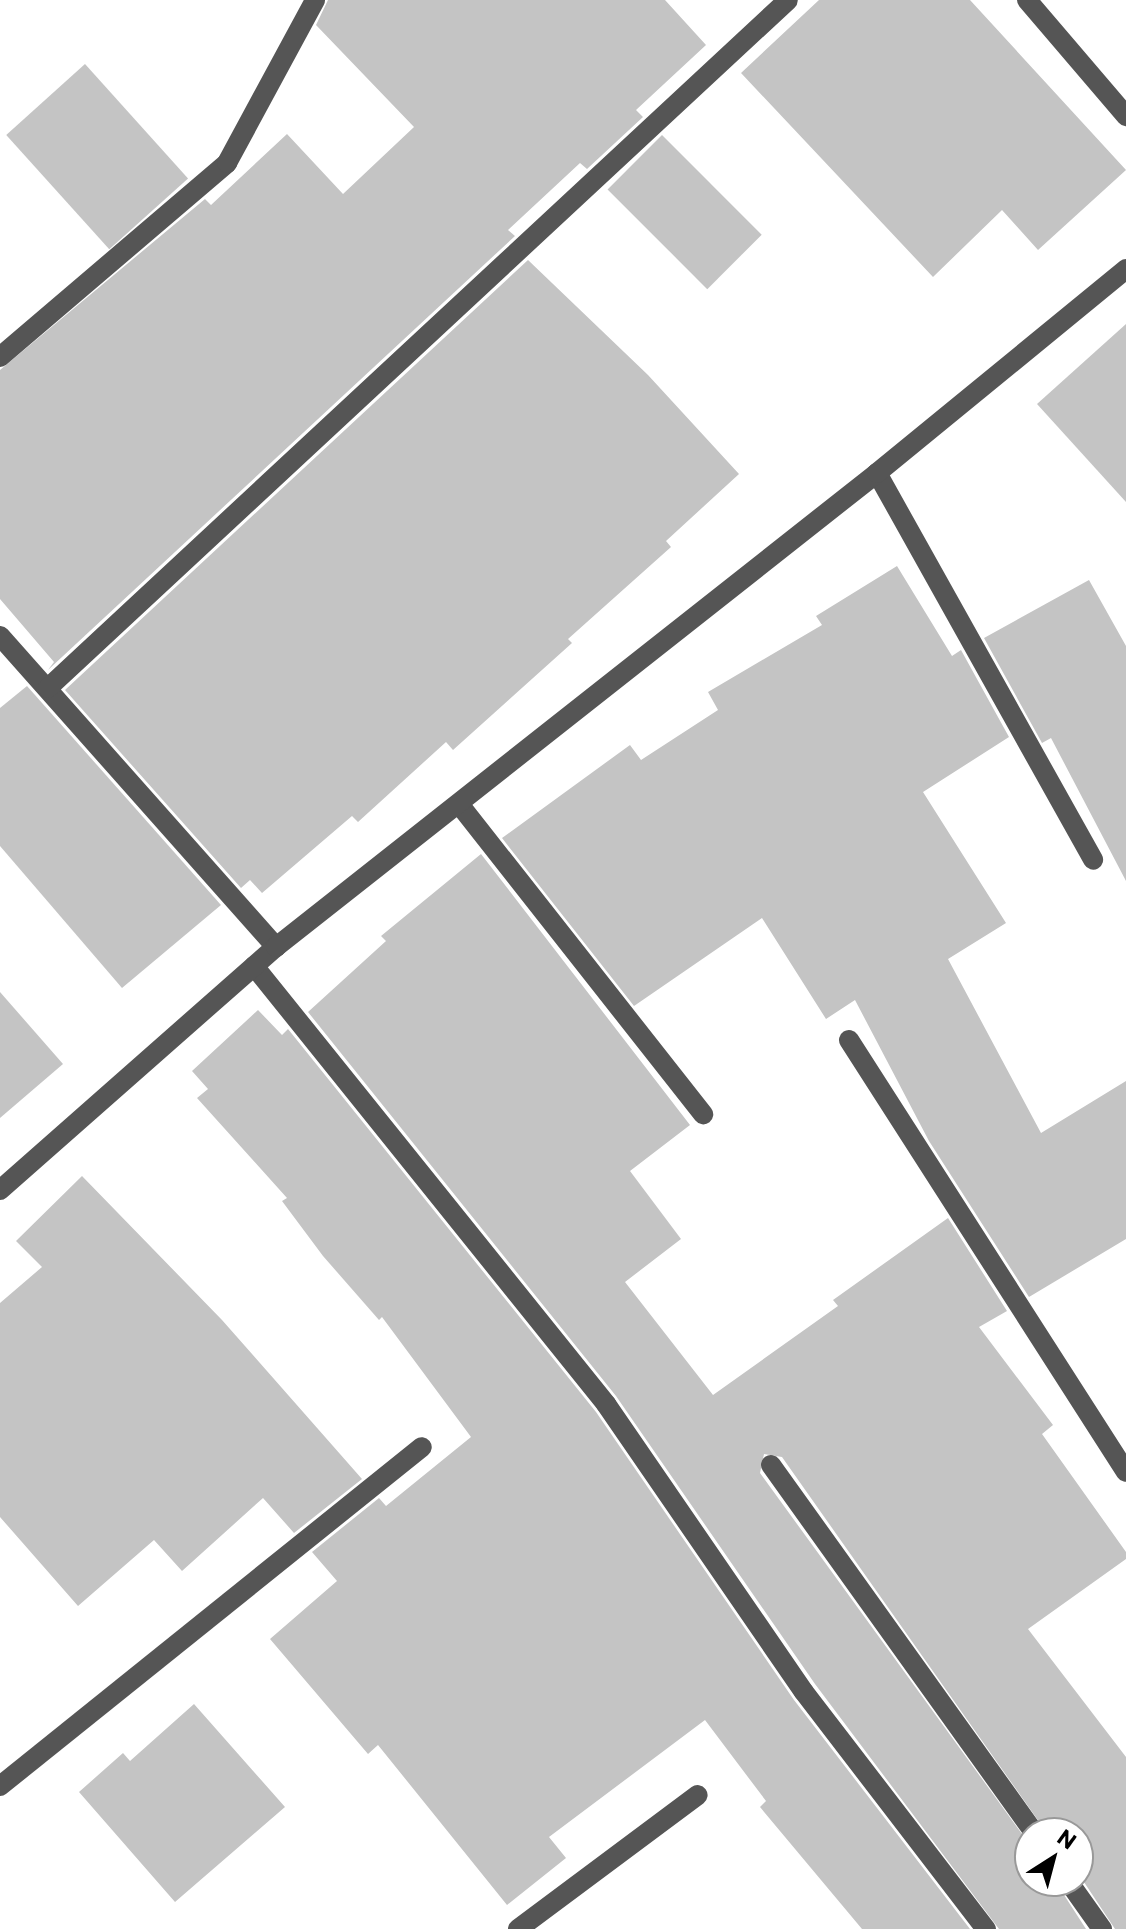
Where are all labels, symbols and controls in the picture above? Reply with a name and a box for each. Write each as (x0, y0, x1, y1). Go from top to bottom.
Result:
north arrow (1014, 1817, 1094, 1897)
text: N (1053, 1823, 1082, 1855)

